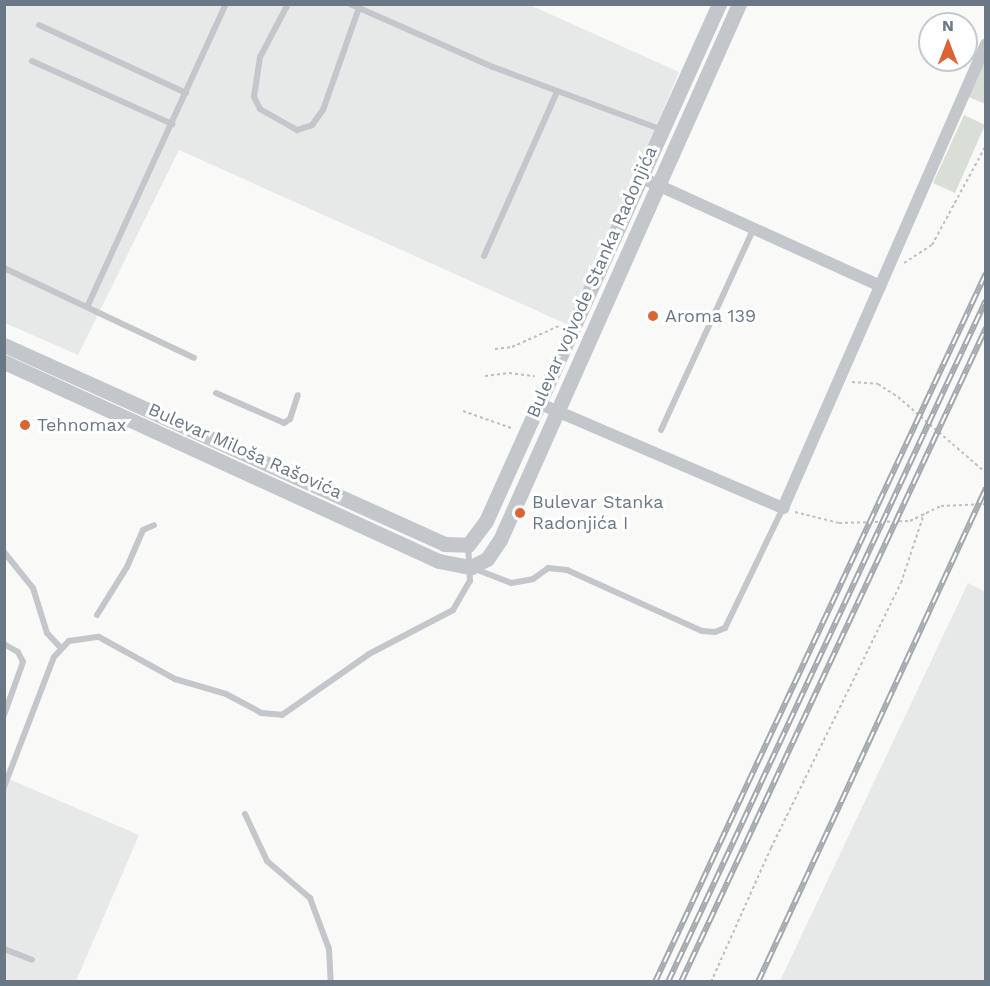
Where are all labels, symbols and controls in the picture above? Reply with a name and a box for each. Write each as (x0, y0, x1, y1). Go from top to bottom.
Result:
north arrow (918, 12, 978, 72)
text: N (942, 16, 954, 35)
street label: Bulevar vojvode Stanka Radonjića (522, 142, 662, 422)
place label: Aroma 139 (665, 305, 757, 327)
marker: Aroma 139 (646, 309, 660, 323)
street label: Bulevar Miloša Rašovića (144, 398, 346, 504)
place label: Tehnomax (37, 414, 126, 436)
marker: Tehnomax (18, 418, 32, 432)
place label: Bulevar Stanka Radonjića I (532, 492, 664, 534)
marker: Bulevar Stanka Radonjića I (513, 506, 527, 520)

